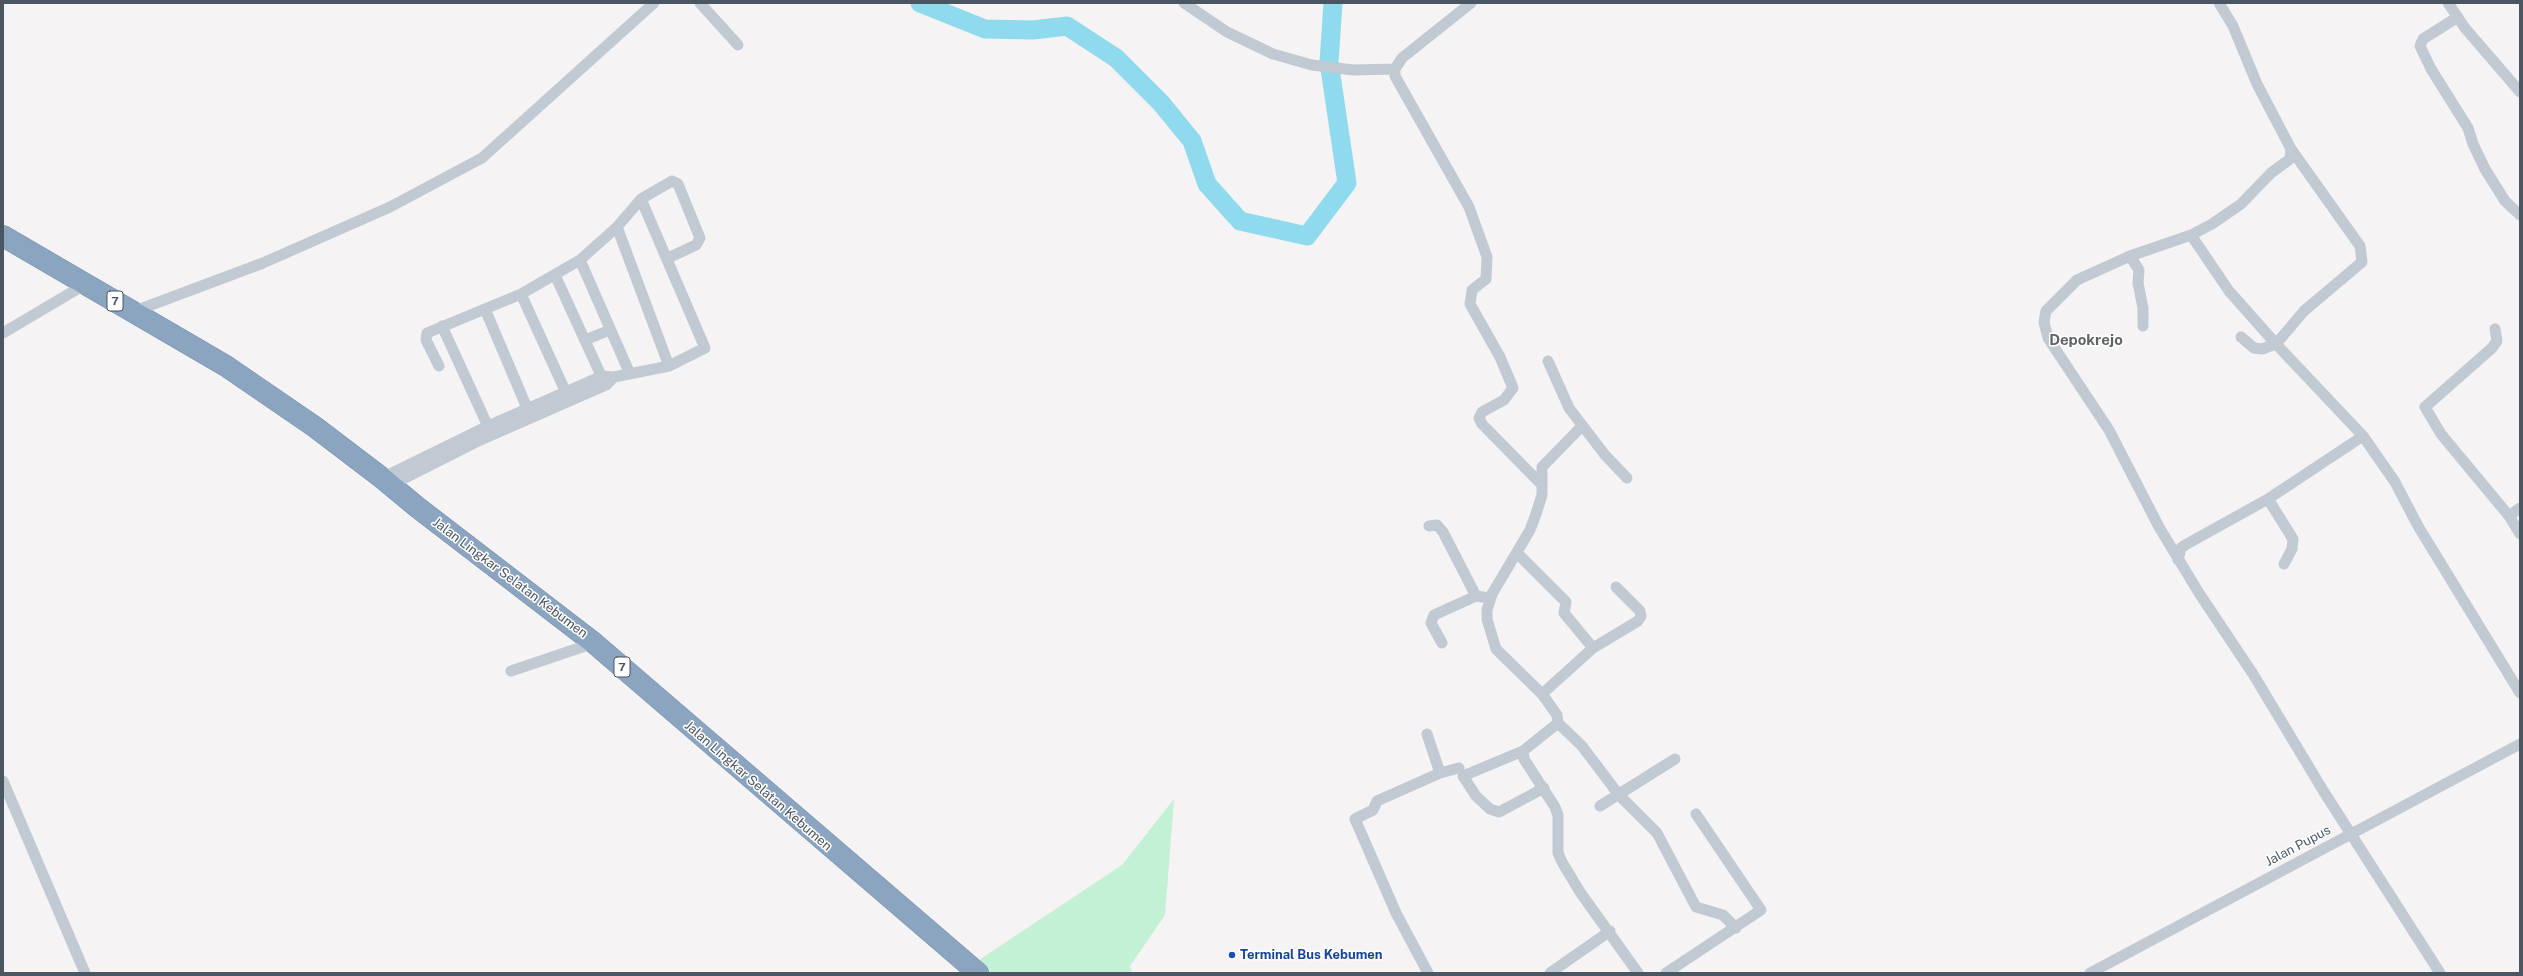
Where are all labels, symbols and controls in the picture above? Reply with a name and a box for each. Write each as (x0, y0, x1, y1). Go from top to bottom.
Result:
road number: 7 (107, 291, 123, 311)
district label: Depokrejo (2049, 331, 2123, 349)
street label: Jalan Lingkar Selatan Kebumen (429, 515, 591, 641)
road number: 7 (614, 657, 630, 677)
street label: Jalan Lingkar Selatan Kebumen (681, 718, 835, 854)
street label: Jalan Pupus (2263, 822, 2333, 870)
place label: Terminal Bus Kebumen (1240, 947, 1383, 963)
marker: Terminal Bus Kebumen (1227, 950, 1237, 960)

